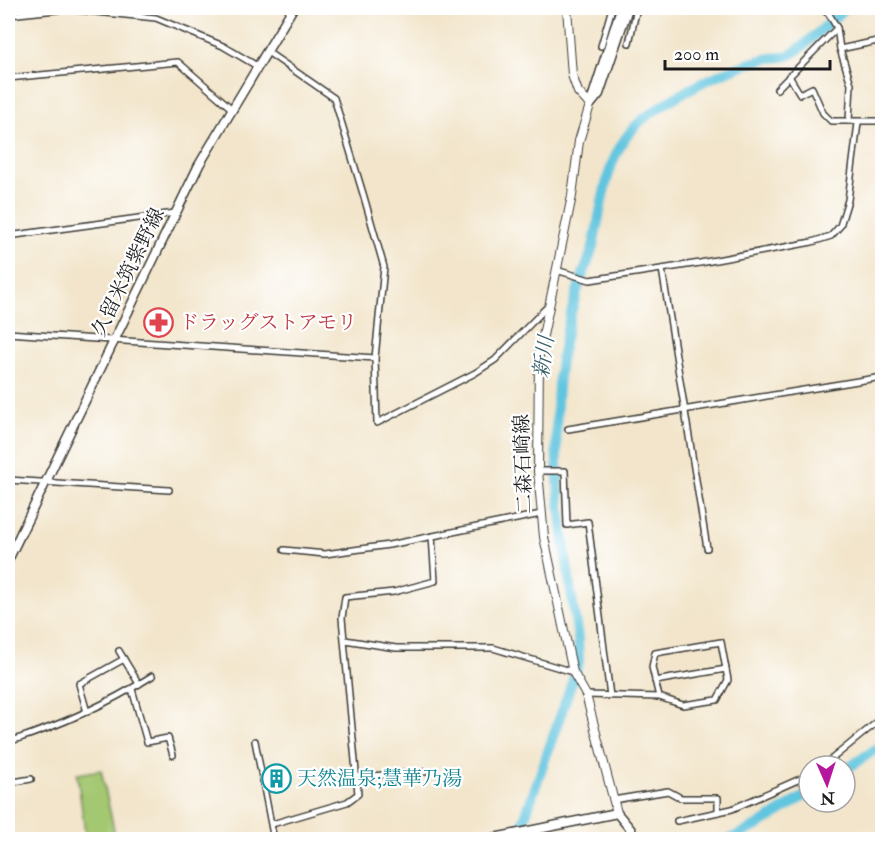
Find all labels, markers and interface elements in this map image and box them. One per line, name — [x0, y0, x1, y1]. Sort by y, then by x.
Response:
scale bar — [665, 33, 830, 71]
text: 200 m — [674, 43, 719, 66]
street label: 久留米筑紫野線 — [86, 204, 170, 340]
pharmacy icon: ドラッグストアモリ — [142, 306, 174, 338]
place label: ドラッグストアモリ — [179, 310, 357, 335]
water label: 新川 — [528, 332, 561, 380]
street label: 二森石崎線 — [509, 414, 537, 514]
north arrow — [797, 754, 857, 814]
building icon: 天然温泉;慧華乃湯 — [260, 762, 292, 794]
place label: 天然温泉;慧華乃湯 — [297, 766, 462, 791]
text: N — [819, 788, 836, 808]

